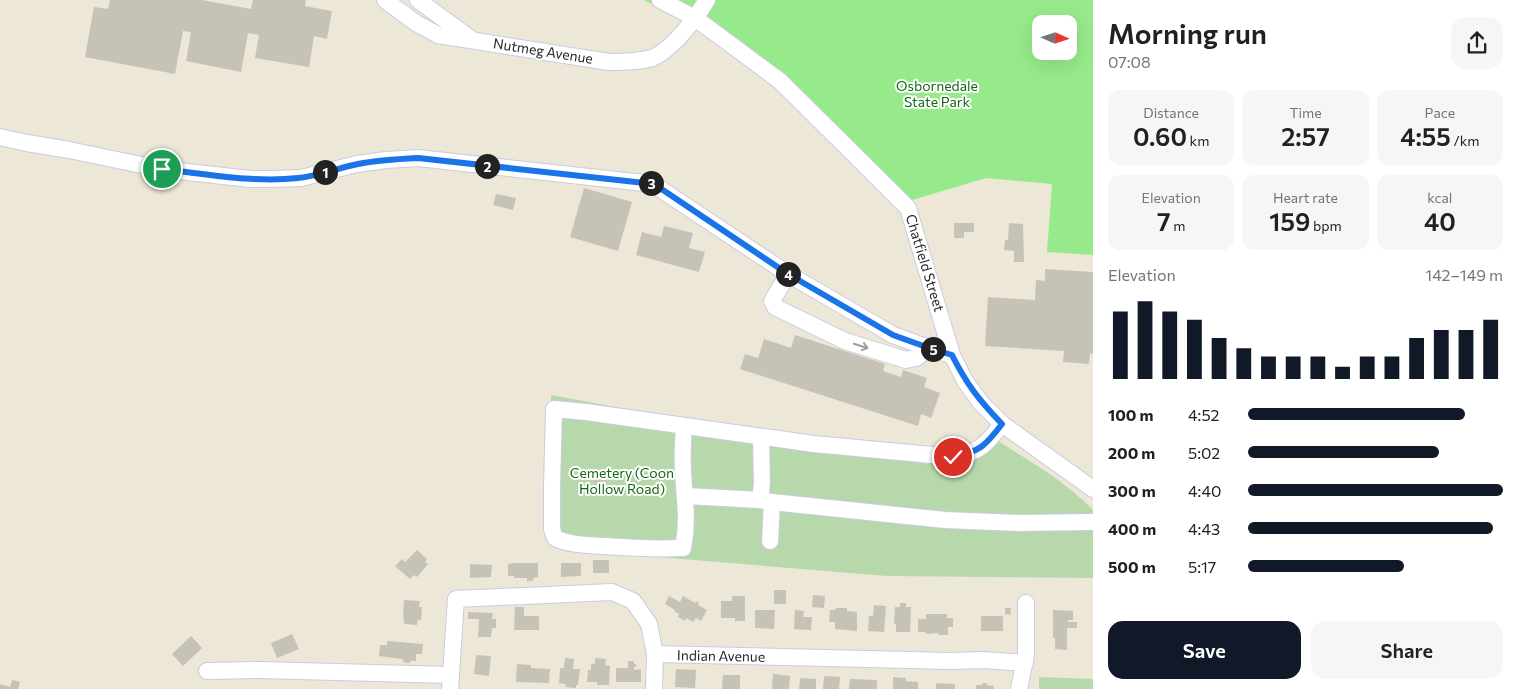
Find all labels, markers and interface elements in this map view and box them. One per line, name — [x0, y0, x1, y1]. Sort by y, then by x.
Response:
north arrow — [1032, 15, 1078, 60]
map controls — [1032, 15, 1077, 60]
text: Morning run — [1108, 16, 1267, 50]
button: share — [1451, 17, 1503, 69]
street label: Nutmeg Avenue — [492, 34, 594, 67]
text: 07:08 — [1108, 52, 1151, 71]
park label: Osbornedale State Park — [896, 77, 978, 110]
text: Distance — [1143, 104, 1199, 121]
text: Time — [1289, 104, 1322, 121]
text: Pace — [1425, 104, 1455, 121]
text: 0.60 — [1133, 121, 1187, 151]
text: 2:57 — [1281, 121, 1330, 151]
text: 4:55 — [1400, 121, 1451, 151]
text: km — [1187, 132, 1209, 149]
text: /km — [1451, 132, 1479, 149]
pin — [141, 148, 183, 190]
pin: 2 — [474, 154, 500, 178]
icon: arrive — [148, 155, 176, 183]
text: 2 — [484, 158, 491, 175]
pin: 1 — [312, 160, 338, 184]
text: 1 — [322, 164, 329, 181]
pin: 3 — [638, 170, 664, 196]
text: 3 — [647, 175, 656, 192]
text: Elevation — [1142, 189, 1201, 206]
text: Heart rate — [1273, 189, 1338, 206]
text: kcal — [1427, 189, 1452, 206]
text: 7 — [1157, 206, 1171, 236]
text: 159 — [1269, 206, 1310, 236]
text: 40 — [1424, 206, 1456, 236]
street label: Chatfield Street — [903, 212, 948, 314]
text: m — [1171, 217, 1185, 234]
text: bpm — [1310, 217, 1342, 234]
pin: 4 — [776, 262, 800, 286]
text: Elevation — [1108, 265, 1176, 284]
text: 142–149 m — [1425, 265, 1503, 284]
text: 4 — [784, 266, 793, 283]
pin: 5 — [920, 336, 946, 362]
text: 5 — [929, 341, 938, 358]
one-way arrow — [853, 342, 869, 351]
text: 100 m — [1108, 405, 1154, 424]
text: 4:52 — [1188, 405, 1219, 424]
pin — [932, 436, 974, 478]
icon: check — [939, 443, 967, 471]
text: 200 m — [1108, 443, 1155, 462]
text: 5:02 — [1188, 443, 1220, 462]
park label: Cemetery (Coon Hollow Road) — [570, 464, 674, 497]
text: 300 m — [1108, 481, 1156, 500]
text: 4:40 — [1188, 481, 1221, 500]
text: 400 m — [1108, 519, 1156, 538]
text: 4:43 — [1188, 519, 1220, 538]
text: 500 m — [1108, 557, 1156, 576]
text: 5:17 — [1188, 557, 1216, 576]
button: Save — [1108, 621, 1301, 679]
button: Share — [1311, 621, 1503, 679]
street label: Indian Avenue — [677, 646, 765, 665]

